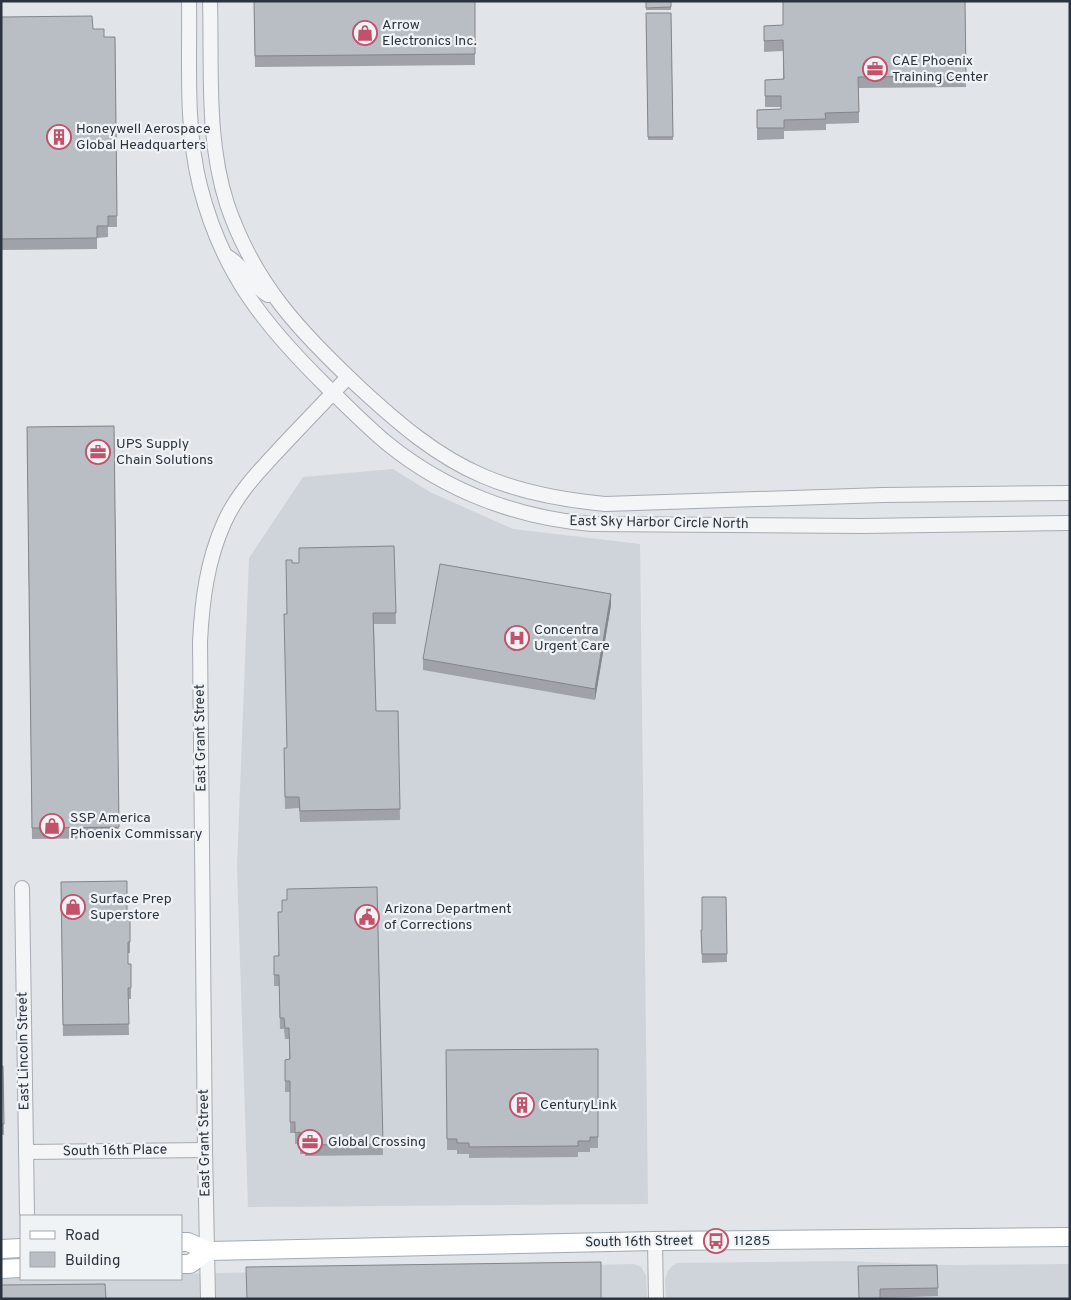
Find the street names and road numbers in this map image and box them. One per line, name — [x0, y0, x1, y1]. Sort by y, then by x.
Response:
street label: East Sky Harbor Circle North — [569, 513, 749, 533]
street label: East Grant Street — [192, 684, 210, 792]
street label: East Lincoln Street — [14, 992, 34, 1110]
street label: East Grant Street — [196, 1089, 214, 1197]
street label: South 16th Place — [63, 1142, 167, 1160]
street label: South 16th Street — [585, 1233, 693, 1251]

